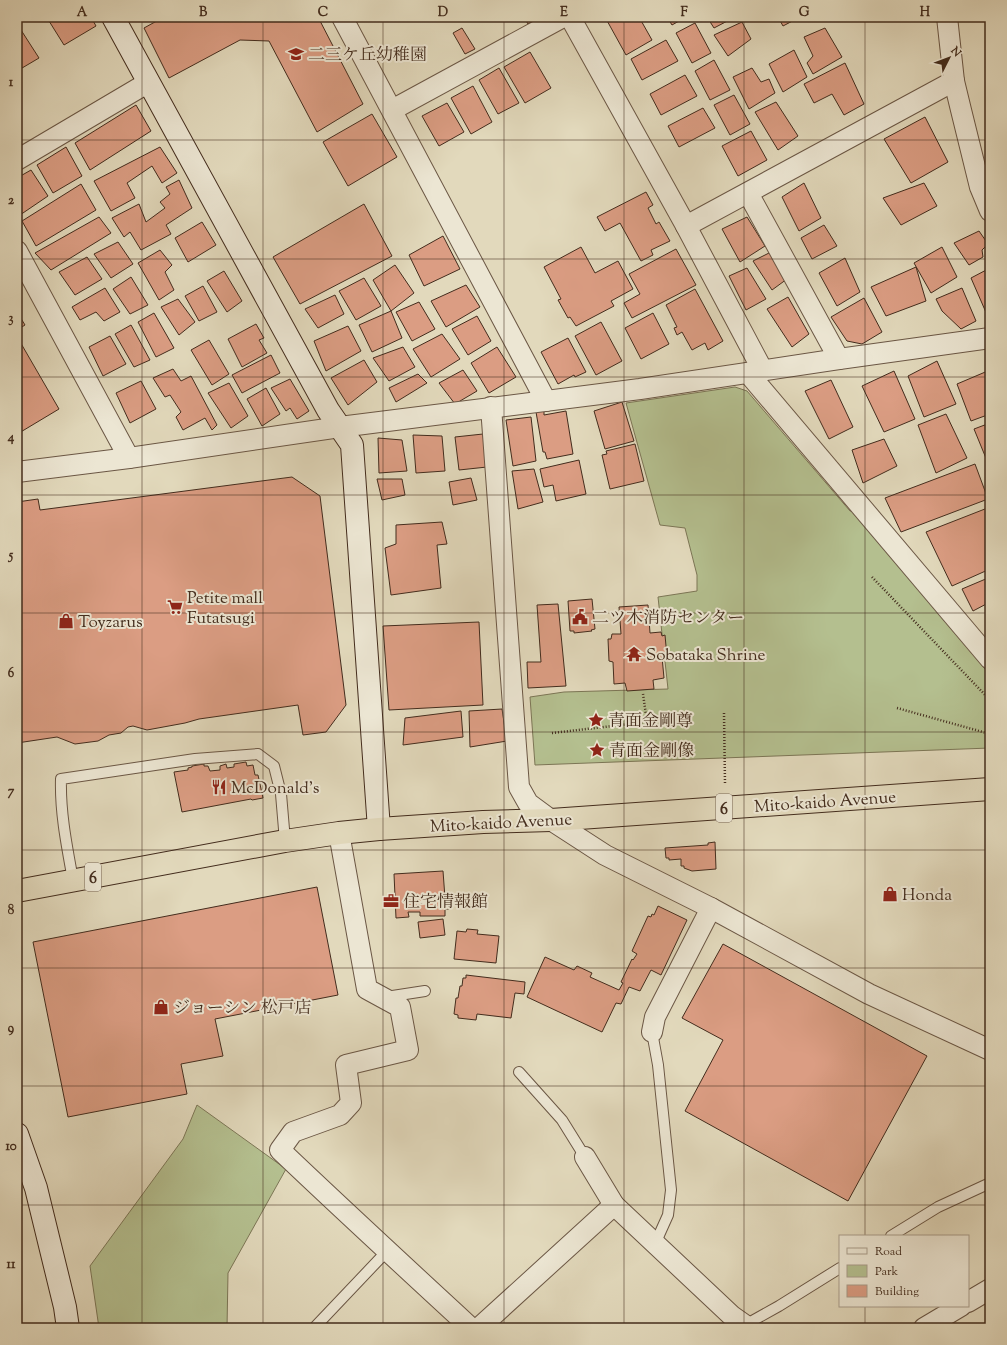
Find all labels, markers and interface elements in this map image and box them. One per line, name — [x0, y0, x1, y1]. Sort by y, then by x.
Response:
text: A — [77, 4, 88, 22]
text: B — [199, 4, 208, 22]
text: C — [318, 4, 328, 22]
text: D — [438, 4, 448, 22]
text: E — [560, 4, 568, 22]
text: F — [680, 4, 688, 22]
text: G — [799, 4, 810, 22]
text: H — [920, 4, 931, 22]
north arrow — [929, 38, 969, 78]
text: N — [946, 43, 965, 61]
place label: 二三ケ丘幼稚園 — [308, 44, 427, 68]
school or university icon: 二三ケ丘幼稚園 — [287, 45, 305, 63]
text: 1 — [9, 74, 14, 92]
text: 2 — [8, 192, 15, 210]
text: 3 — [8, 310, 14, 328]
text: 4 — [7, 429, 15, 447]
text: 5 — [8, 547, 14, 565]
place label: Petite mall Futatsugi — [187, 587, 263, 631]
supermarket icon: Petite mall Futatsugi — [166, 598, 184, 616]
place label: 二ツ木消防センター — [592, 607, 744, 631]
public building icon: 二ツ木消防センター — [571, 608, 589, 626]
place label: Toyzarus — [78, 611, 143, 635]
shop icon: Toyzarus — [57, 612, 75, 630]
place label: Sobataka Shrine — [646, 644, 766, 668]
temple icon: Sobataka Shrine — [625, 645, 643, 663]
text: 6 — [8, 665, 15, 683]
place label: 青面金剛尊 — [608, 710, 693, 734]
place icon: 青面金剛尊 — [587, 711, 605, 729]
place label: 青面金剛像 — [609, 740, 694, 764]
place icon: 青面金剛像 — [588, 741, 606, 759]
place label: McDonald's — [231, 777, 320, 801]
restaurant icon: McDonald's — [210, 778, 228, 796]
text: 7 — [8, 783, 15, 801]
street label: Mito-kaido Avenue — [753, 786, 897, 820]
road number: 6 — [716, 794, 732, 822]
street label: Mito-kaido Avenue — [429, 808, 573, 840]
road number: 6 — [85, 863, 101, 891]
place label: Honda — [902, 884, 952, 908]
shop icon: Honda — [881, 885, 899, 903]
place label: 住宅情報館 — [403, 891, 488, 915]
office icon: 住宅情報館 — [382, 892, 400, 910]
text: 8 — [8, 902, 15, 920]
place label: ジョーシン 松戸店 — [173, 997, 312, 1021]
shop icon: ジョーシン 松戸店 — [152, 998, 170, 1016]
text: 9 — [8, 1020, 15, 1038]
text: 10 — [5, 1138, 17, 1156]
legend — [839, 1235, 969, 1307]
text: Road — [875, 1243, 902, 1261]
text: 11 — [7, 1256, 16, 1274]
text: Park — [875, 1263, 898, 1281]
text: Building — [875, 1283, 919, 1301]

